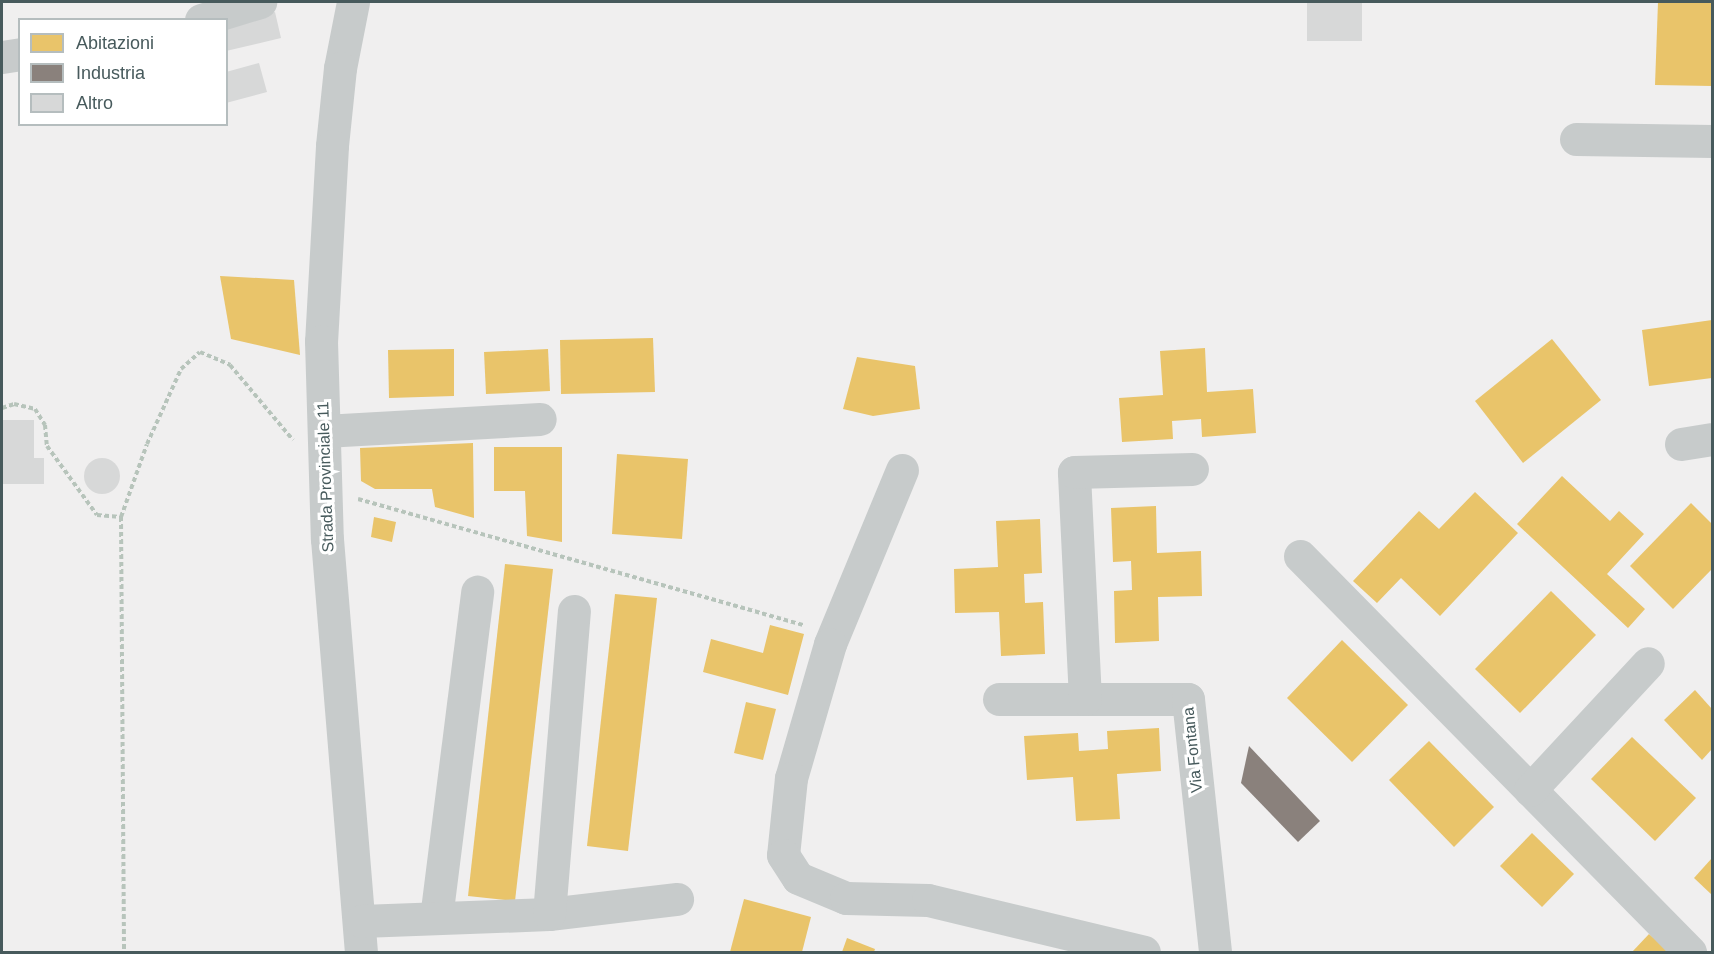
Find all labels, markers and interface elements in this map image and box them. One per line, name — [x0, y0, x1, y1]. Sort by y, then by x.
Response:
legend — [18, 18, 228, 126]
text: Abitazioni — [76, 33, 154, 53]
text: Industria — [76, 63, 145, 83]
text: Altro — [76, 93, 113, 113]
street label: Strada Provinciale 11 — [314, 401, 338, 553]
street label: Via Fontana — [1179, 706, 1207, 794]

